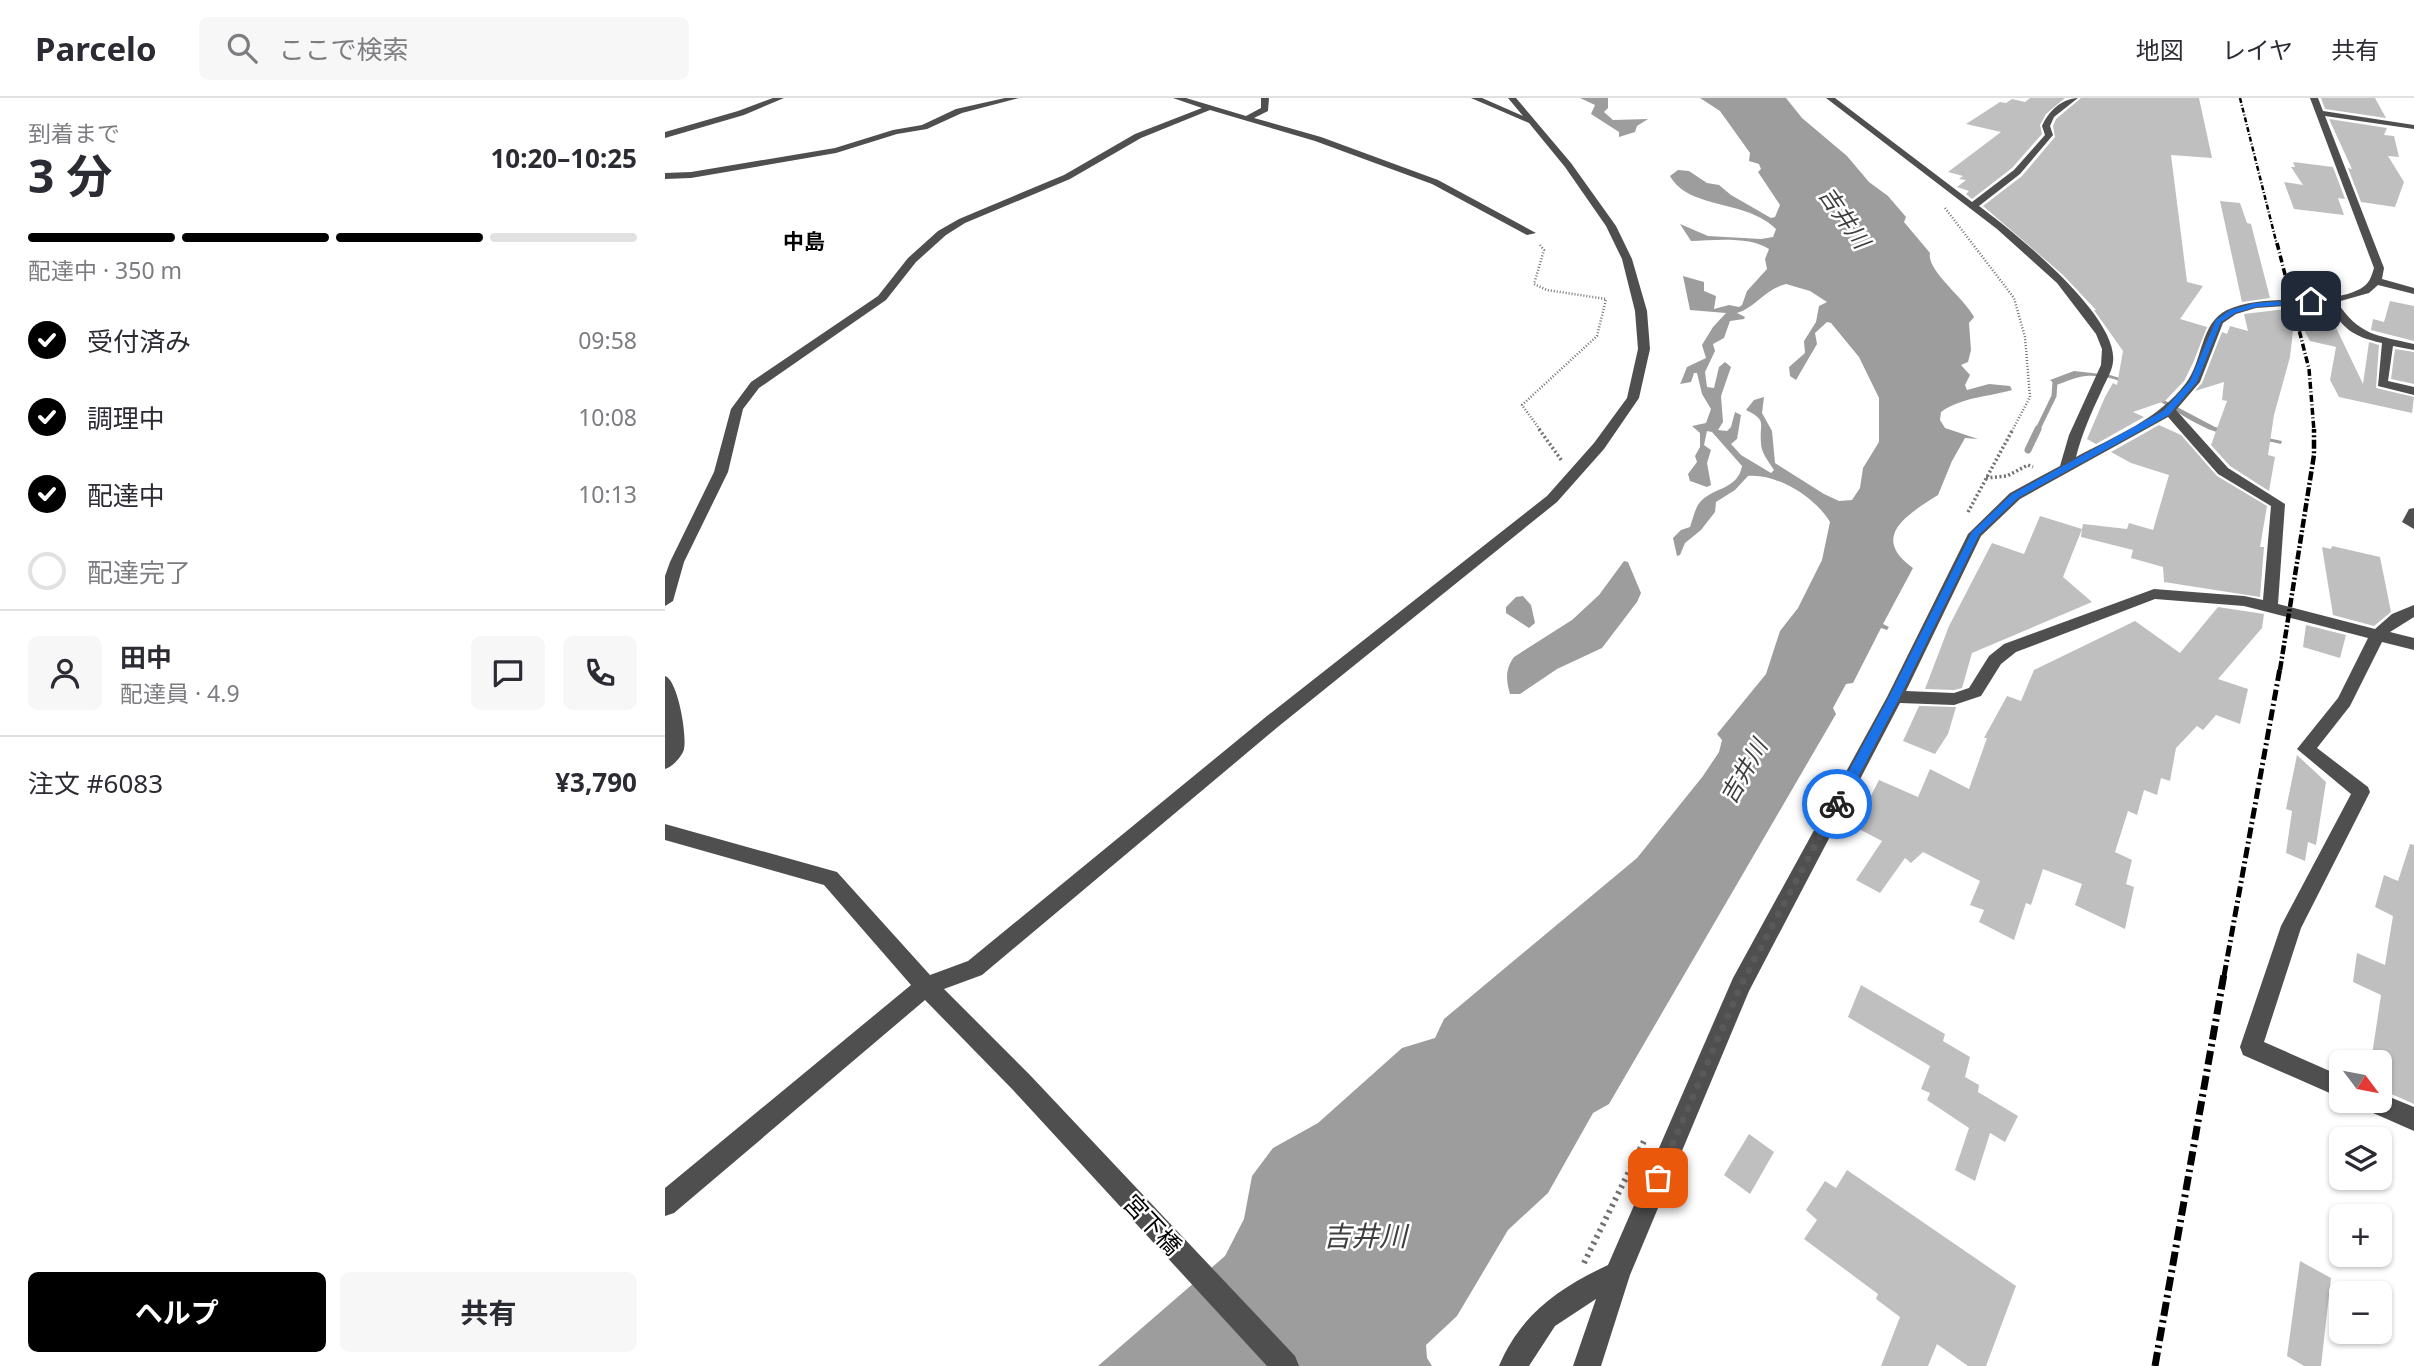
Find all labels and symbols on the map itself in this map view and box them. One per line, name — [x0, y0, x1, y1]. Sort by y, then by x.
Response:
water label: 吉井川 — [1812, 180, 1880, 257]
district label: 中島 — [783, 227, 825, 255]
pin — [2281, 271, 2341, 331]
water label: 吉井川 — [1712, 731, 1776, 809]
courier — [1802, 769, 1872, 839]
north arrow — [2329, 1050, 2392, 1113]
pin — [1628, 1148, 1688, 1208]
street label: 宮下橋 — [1116, 1186, 1190, 1262]
water label: 吉井川 — [1323, 1216, 1410, 1254]

